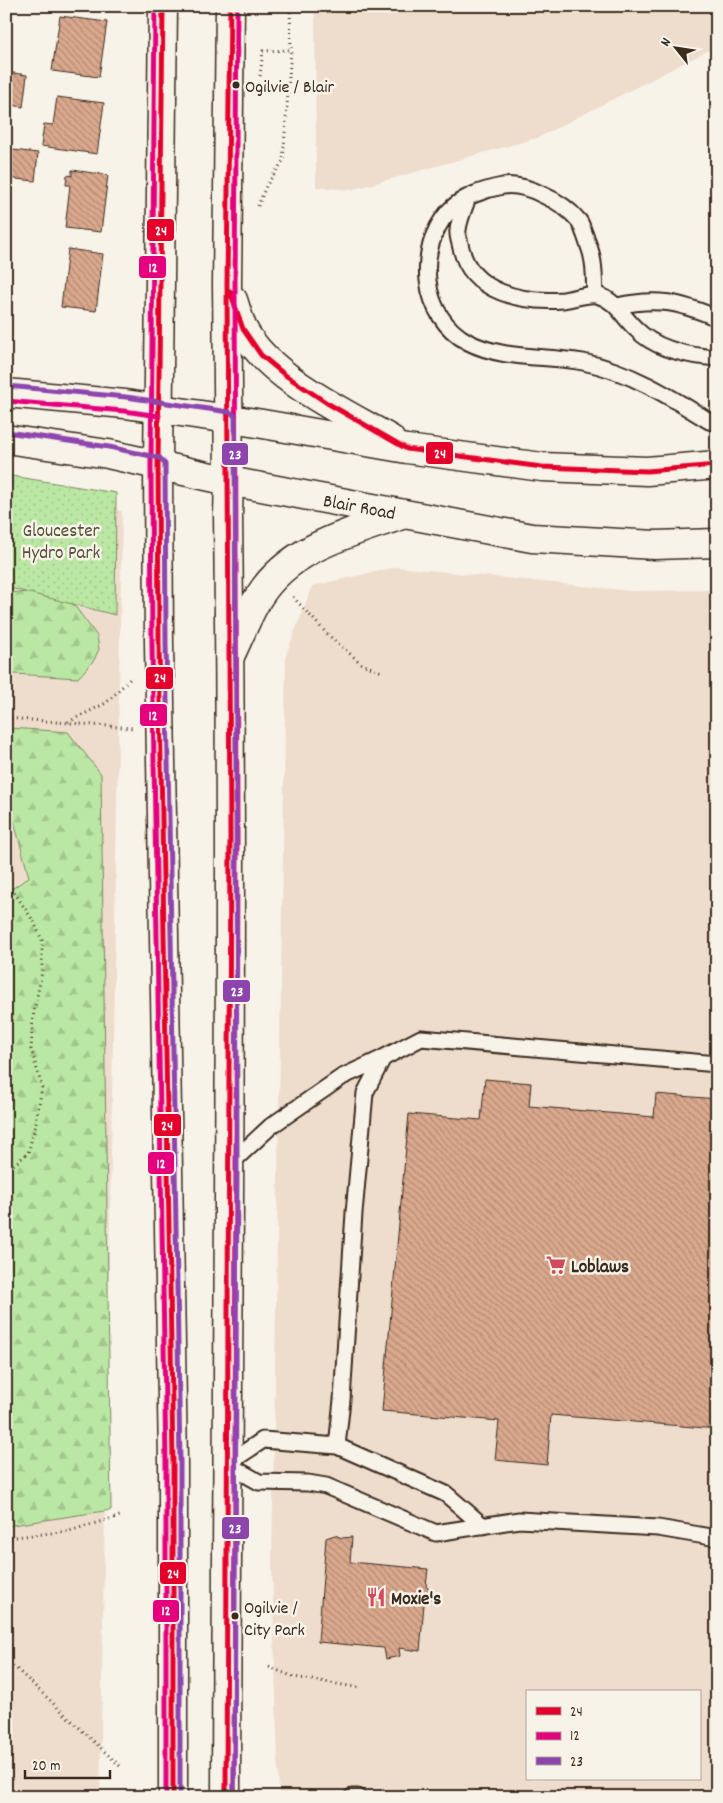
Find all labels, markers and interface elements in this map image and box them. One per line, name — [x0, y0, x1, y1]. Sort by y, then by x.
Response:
north arrow — [650, 22, 700, 72]
text: N — [656, 34, 677, 50]
place label: Ogilvie / Blair — [245, 76, 334, 101]
marker: Ogilvie / Blair — [231, 80, 241, 90]
line badge: 24 — [146, 218, 175, 242]
text: 24 — [155, 222, 167, 242]
line badge: 12 — [138, 255, 167, 279]
text: 12 — [148, 259, 158, 279]
line badge: 24 — [425, 441, 454, 465]
line badge: 23 — [221, 442, 249, 466]
text: 24 — [434, 445, 446, 465]
text: 23 — [229, 446, 241, 466]
street label: Blair Road — [321, 489, 397, 529]
park label: Gloucester Hydro Park — [22, 519, 100, 568]
line badge: 24 — [145, 666, 174, 690]
text: 24 — [154, 669, 166, 689]
line badge: 12 — [139, 703, 168, 727]
text: 12 — [148, 707, 158, 727]
line badge: 23 — [222, 979, 251, 1003]
text: 23 — [231, 983, 243, 1003]
line badge: 24 — [153, 1113, 182, 1137]
text: 24 — [161, 1117, 173, 1137]
line badge: 12 — [147, 1151, 175, 1175]
text: 12 — [156, 1155, 166, 1175]
supermarket icon: Loblaws — [545, 1254, 567, 1276]
place label: Loblaws — [571, 1255, 629, 1282]
line badge: 23 — [221, 1516, 250, 1540]
text: 23 — [229, 1520, 241, 1540]
line badge: 24 — [159, 1561, 187, 1585]
text: 24 — [167, 1565, 179, 1585]
restaurant icon: Moxie's — [365, 1586, 387, 1608]
place label: Moxie's — [391, 1587, 441, 1614]
place label: Ogilvie / City Park — [244, 1597, 305, 1644]
line badge: 12 — [152, 1599, 180, 1623]
text: 12 — [161, 1602, 171, 1622]
marker: Ogilvie / City Park — [230, 1611, 240, 1621]
legend — [526, 1690, 700, 1780]
text: 24 — [570, 1702, 583, 1724]
text: 12 — [570, 1726, 580, 1748]
scale bar — [25, 1748, 110, 1780]
text: 23 — [570, 1752, 583, 1774]
text: 20 m — [32, 1756, 60, 1778]

